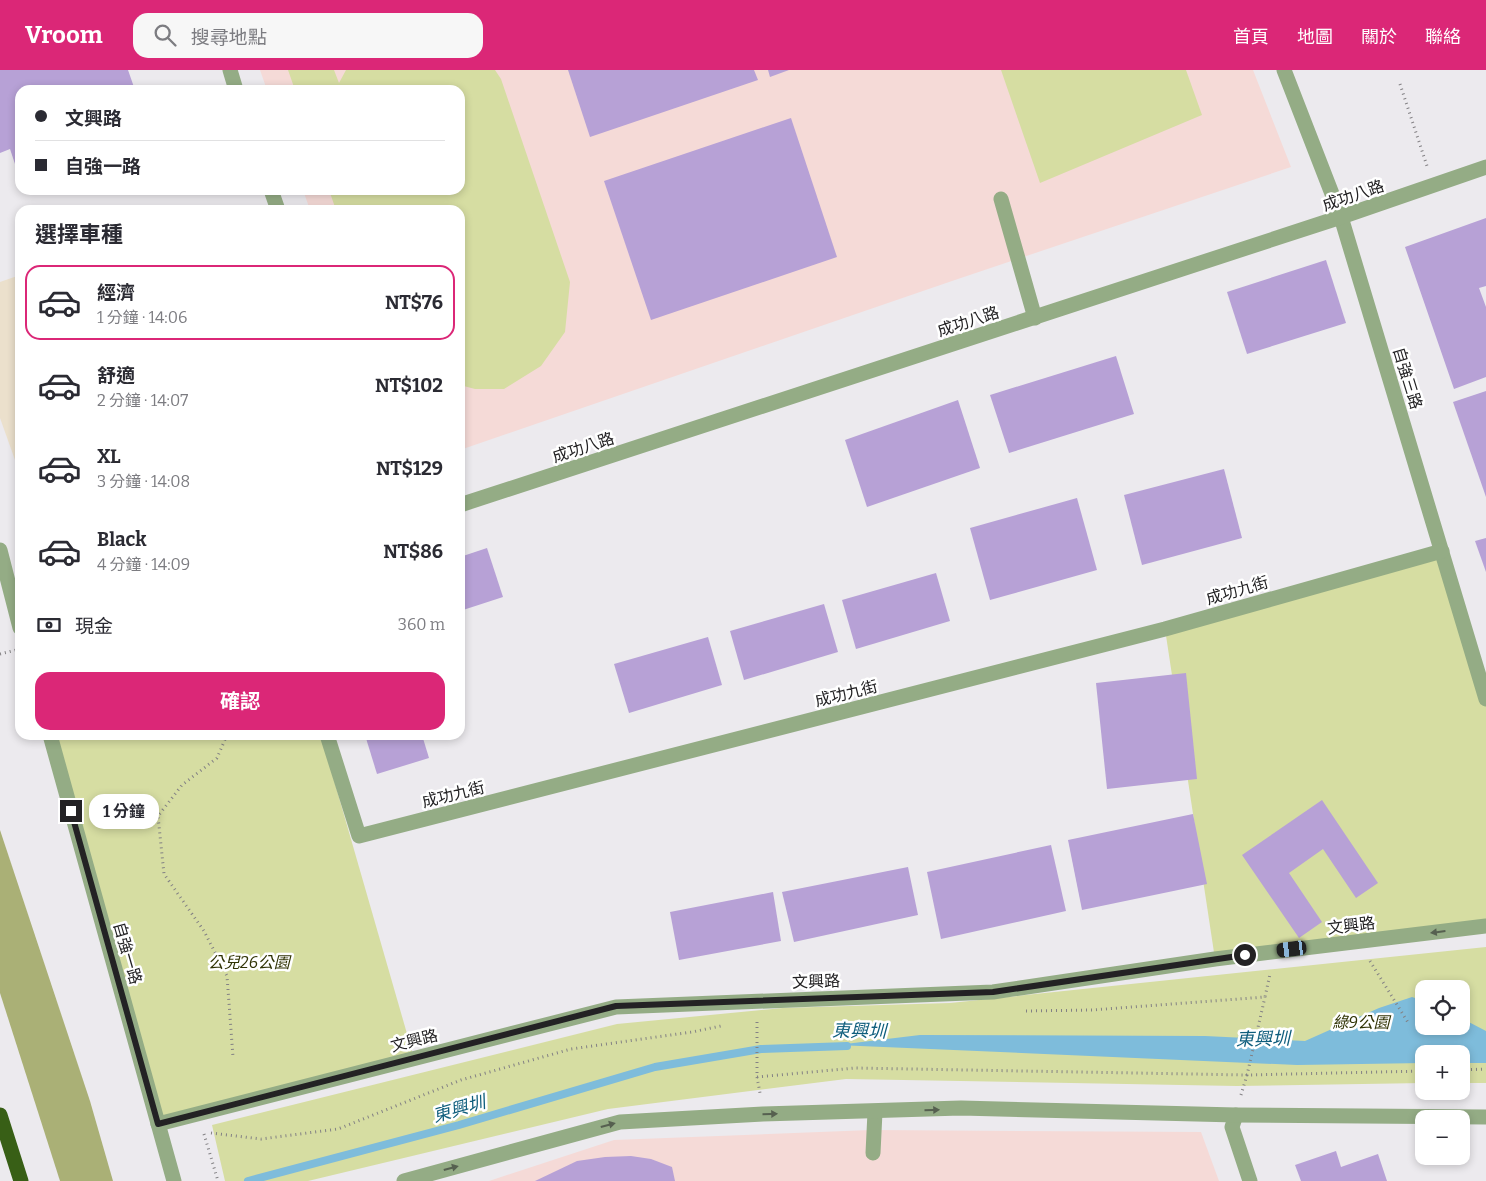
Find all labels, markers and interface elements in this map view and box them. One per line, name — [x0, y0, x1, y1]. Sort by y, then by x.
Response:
search box — [133, 13, 483, 58]
text: Vroom — [25, 21, 103, 49]
icon: search — [151, 21, 179, 49]
text: 搜尋地點 — [191, 26, 267, 49]
text: 首頁 — [1233, 26, 1269, 48]
text: 地圖 — [1297, 26, 1333, 48]
text: 關於 — [1361, 26, 1397, 48]
text: 聯絡 — [1425, 26, 1461, 48]
text: 文興路 — [65, 107, 122, 130]
text: 自強一路 — [65, 155, 141, 178]
street label: 成功八路 — [1320, 176, 1387, 215]
text: 選擇車種 — [35, 221, 123, 248]
icon: car — [37, 280, 82, 325]
text: 經濟 — [97, 281, 135, 304]
text: NT$76 — [385, 291, 443, 314]
street label: 成功八路 — [935, 303, 1002, 340]
text: 1 分鐘 · 14:06 — [97, 308, 187, 327]
street label: 自強三路 — [1389, 345, 1426, 412]
icon: car — [37, 363, 82, 408]
text: 舒適 — [97, 364, 135, 387]
text: NT$102 — [375, 374, 443, 397]
text: 2 分鐘 · 14:07 — [97, 391, 188, 410]
street label: 成功八路 — [550, 429, 617, 466]
text: XL — [97, 445, 121, 468]
icon: car — [37, 446, 82, 491]
text: NT$129 — [376, 457, 443, 480]
text: 3 分鐘 · 14:08 — [97, 472, 190, 491]
text: Black — [97, 528, 147, 551]
icon: car — [37, 529, 82, 574]
text: NT$86 — [383, 540, 443, 563]
text: 4 分鐘 · 14:09 — [97, 555, 190, 574]
street label: 成功九街 — [1204, 573, 1271, 608]
icon: cash — [35, 611, 63, 639]
text: 現金 — [75, 615, 113, 638]
text: 360 m — [398, 615, 445, 634]
button: 確認 — [35, 672, 445, 730]
street label: 成功九街 — [813, 677, 879, 710]
street label: 成功九街 — [420, 778, 486, 811]
callout: 1 分鐘 — [88, 794, 158, 828]
route end — [60, 800, 82, 822]
text: 1 分鐘 — [103, 802, 145, 821]
street label: 文興路 — [1326, 913, 1376, 938]
street label: 自強一路 — [110, 920, 145, 987]
one-way arrow — [1429, 928, 1445, 936]
car — [1276, 940, 1307, 958]
route start — [1234, 944, 1256, 966]
park label: 公兒26公園 — [208, 953, 292, 972]
street label: 文興路 — [792, 971, 840, 992]
map controls — [1415, 980, 1470, 1165]
button: locate — [1415, 980, 1470, 1035]
park label: 綠9公園 — [1332, 1013, 1392, 1032]
water label: 東興圳 — [832, 1020, 889, 1043]
street label: 文興路 — [389, 1025, 440, 1056]
water label: 東興圳 — [1236, 1027, 1293, 1050]
button: + — [1415, 1045, 1470, 1100]
water label: 東興圳 — [430, 1090, 491, 1127]
one-way arrow — [925, 1105, 941, 1113]
one-way arrow — [762, 1110, 778, 1118]
button: − — [1415, 1110, 1470, 1165]
one-way arrow — [601, 1121, 616, 1129]
one-way arrow — [444, 1164, 459, 1172]

